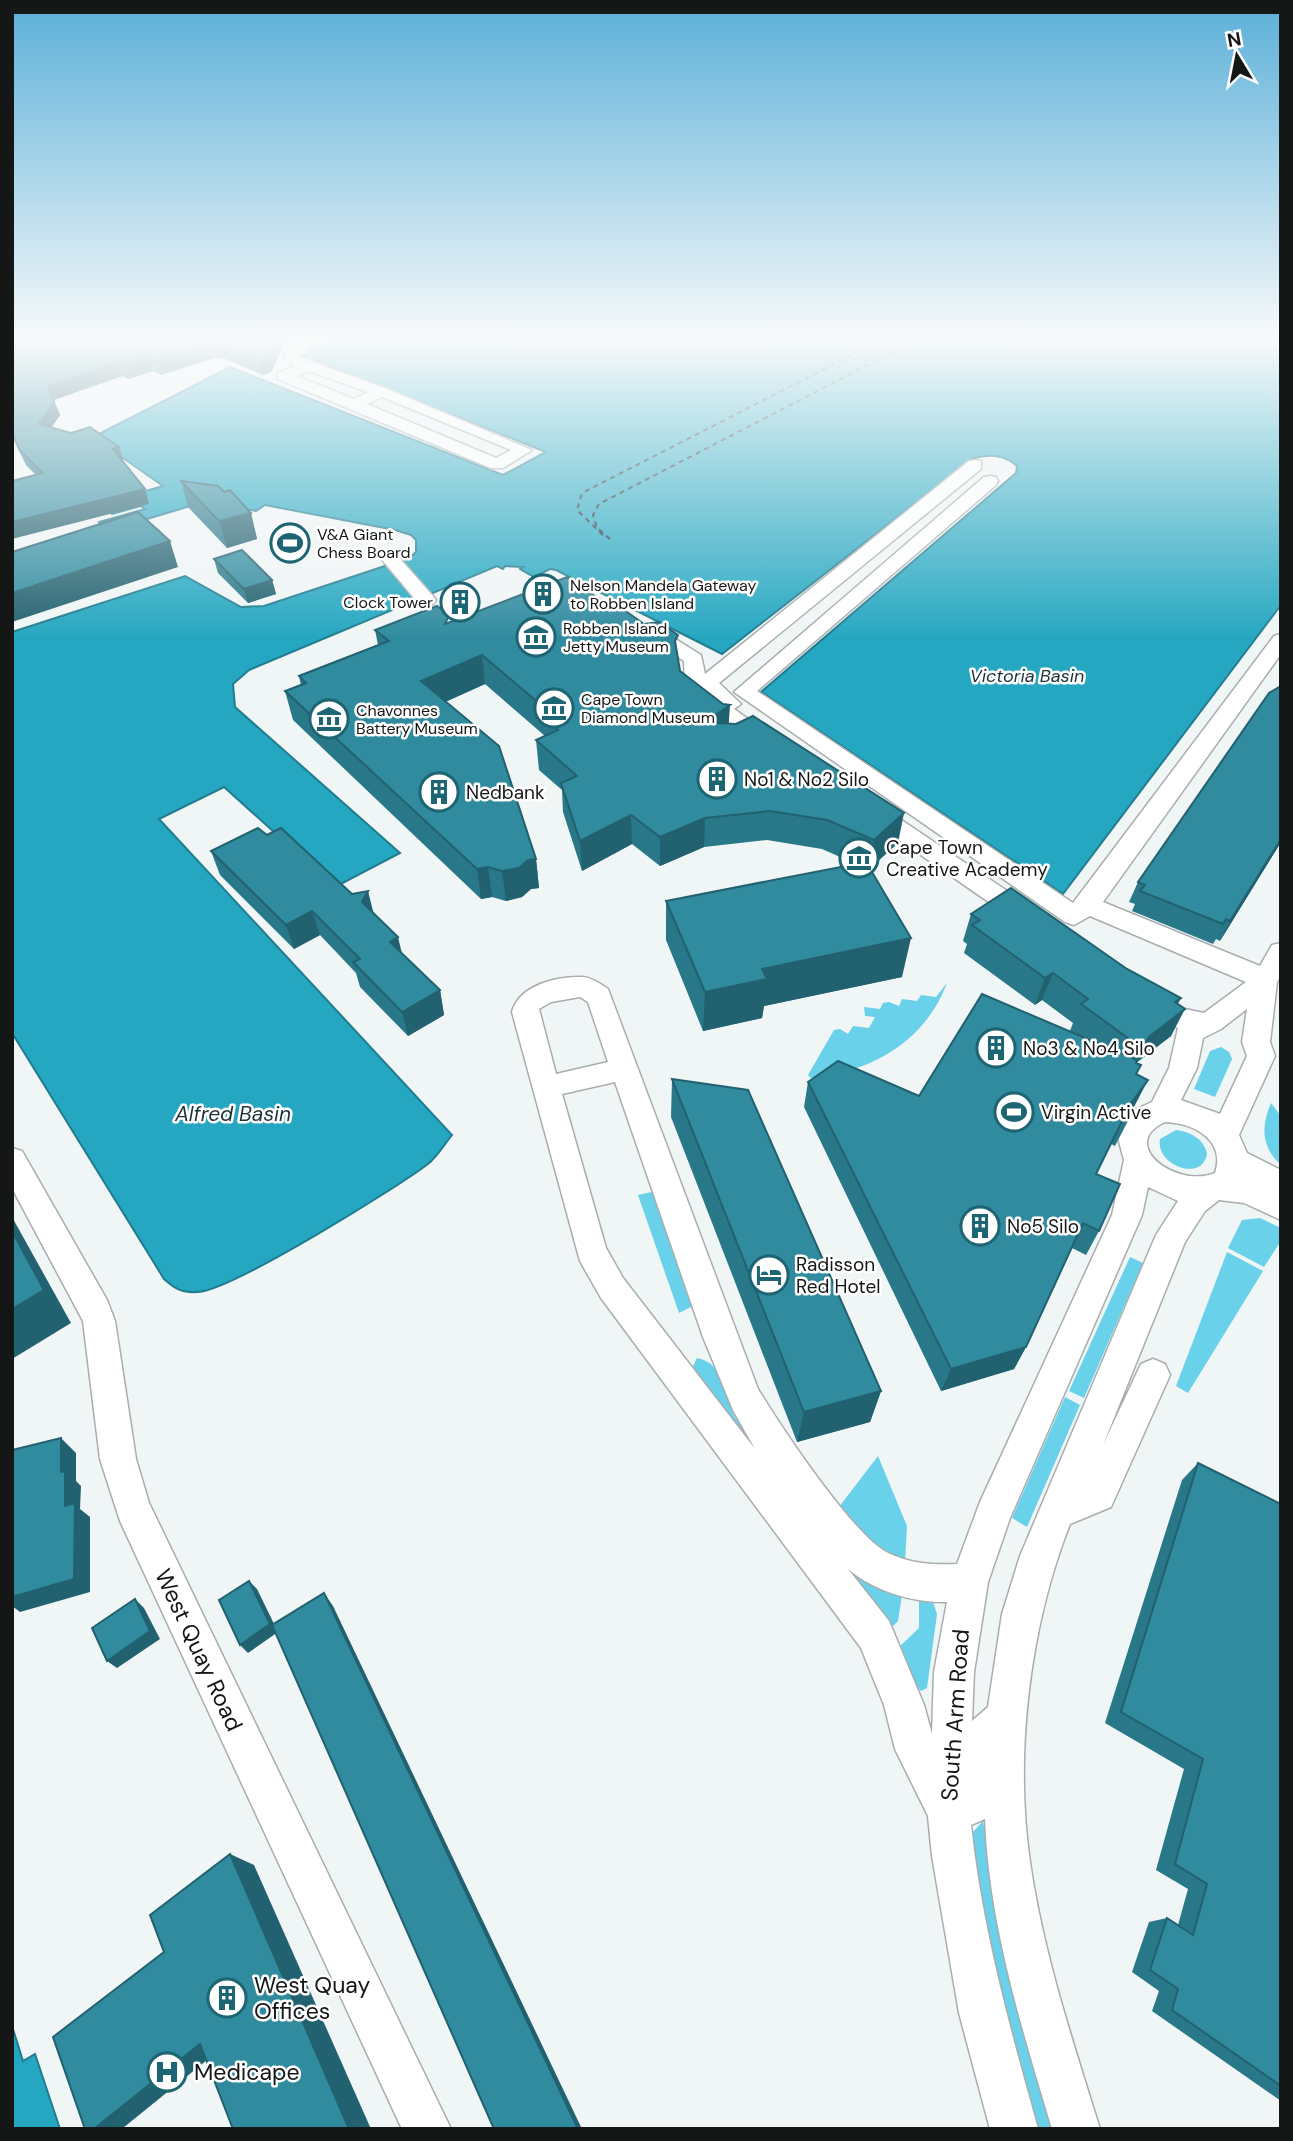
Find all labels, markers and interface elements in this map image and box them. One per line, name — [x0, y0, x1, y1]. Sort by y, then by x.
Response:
north arrow — [1202, 21, 1272, 91]
text: N — [1225, 26, 1243, 53]
sports icon: V&A Giant Chess Board — [269, 522, 311, 564]
place label: V&A Giant Chess Board — [317, 524, 411, 563]
building icon: Nelson Mandela Gateway to Robben Island — [522, 573, 564, 615]
place label: Nelson Mandela Gateway to Robben Island — [570, 575, 756, 614]
building icon: Clock Tower — [439, 581, 481, 623]
place label: Clock Tower — [343, 592, 433, 613]
museum icon: Robben Island Jetty Museum — [515, 616, 557, 658]
place label: Robben Island Jetty Museum — [563, 618, 669, 657]
water label: Victoria Basin — [970, 664, 1084, 688]
museum icon: Cape Town Diamond Museum — [533, 687, 575, 729]
place label: Cape Town Diamond Museum — [581, 689, 715, 728]
museum icon: Chavonnes Battery Museum — [308, 698, 350, 740]
place label: Chavonnes Battery Museum — [356, 700, 478, 739]
building icon: No1 & No2 Silo — [696, 758, 738, 800]
place label: No1 & No2 Silo — [744, 767, 869, 792]
building icon: Nedbank — [418, 771, 460, 813]
place label: Nedbank — [466, 780, 545, 805]
place label: Cape Town Creative Academy — [886, 835, 1048, 882]
museum icon: Cape Town Creative Academy — [838, 837, 880, 879]
building icon: No3 & No4 Silo — [975, 1027, 1017, 1069]
place label: No3 & No4 Silo — [1023, 1036, 1155, 1061]
sports icon: Virgin Active — [993, 1091, 1035, 1133]
water label: Alfred Basin — [174, 1100, 291, 1128]
place label: Virgin Active — [1041, 1100, 1151, 1125]
building icon: No5 Silo — [959, 1205, 1001, 1247]
place label: No5 Silo — [1007, 1214, 1079, 1239]
place label: Radisson Red Hotel — [796, 1252, 881, 1299]
hotel icon: Radisson Red Hotel — [748, 1254, 790, 1296]
street label: West Quay Road — [148, 1564, 250, 1736]
street label: South Arm Road — [934, 1628, 976, 1802]
place label: West Quay Offices — [254, 1970, 370, 2026]
building icon: West Quay Offices — [206, 1977, 248, 2019]
hospital icon: Medicape — [146, 2051, 188, 2093]
place label: Medicape — [194, 2057, 299, 2087]

